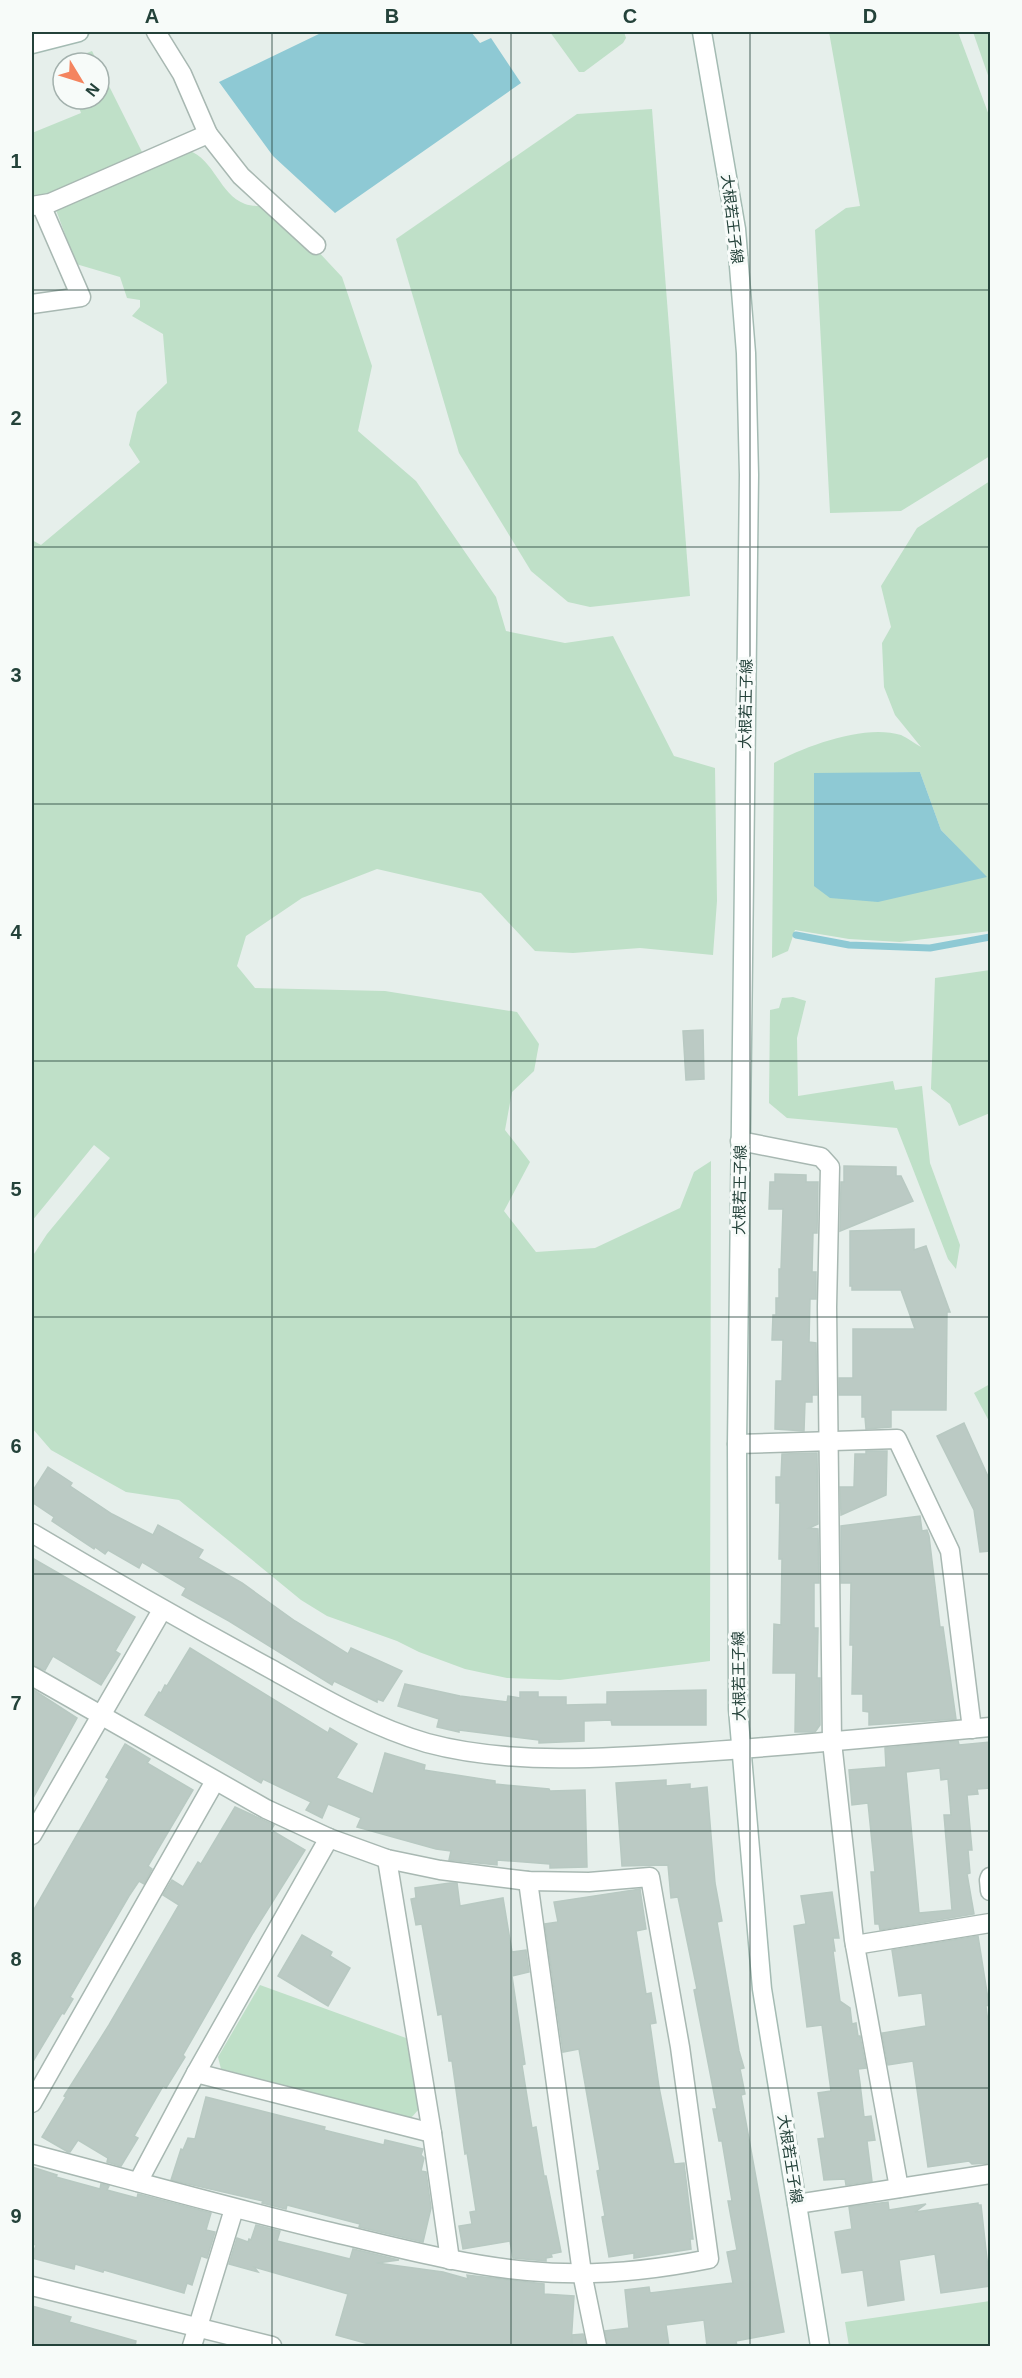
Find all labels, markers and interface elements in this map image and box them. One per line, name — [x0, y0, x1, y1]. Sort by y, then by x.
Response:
text: A — [145, 5, 159, 27]
text: B — [385, 5, 399, 27]
text: C — [623, 5, 637, 27]
text: D — [863, 5, 877, 27]
north arrow — [51, 51, 111, 111]
text: N — [82, 80, 103, 100]
text: 1 — [10, 150, 22, 172]
street label: 大根若王子線 — [719, 173, 746, 265]
text: 2 — [10, 407, 22, 429]
street label: 大根若王子線 — [736, 659, 755, 749]
text: 3 — [10, 664, 22, 686]
text: 4 — [10, 921, 22, 943]
street label: 大根若王子線 — [730, 1145, 749, 1235]
text: 5 — [10, 1178, 22, 1200]
text: 6 — [10, 1435, 22, 1457]
street label: 大根若王子線 — [729, 1631, 748, 1721]
text: 7 — [10, 1692, 22, 1714]
text: 8 — [10, 1948, 22, 1970]
street label: 大根若王子線 — [775, 2113, 806, 2205]
text: 9 — [10, 2205, 22, 2227]

